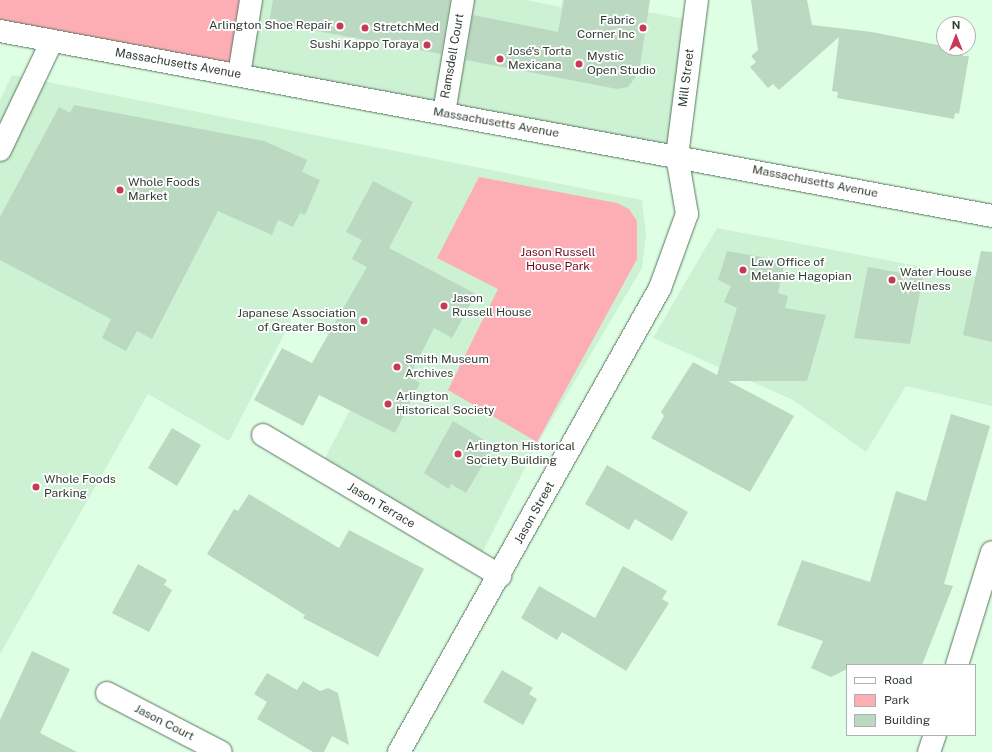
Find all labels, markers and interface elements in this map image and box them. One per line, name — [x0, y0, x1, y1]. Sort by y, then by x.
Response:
street label: Ramsdell Court — [438, 12, 468, 100]
place label: Fabric Corner Inc — [577, 14, 635, 42]
north arrow — [936, 16, 976, 56]
place label: Arlington Shoe Repair — [209, 19, 332, 33]
text: N — [952, 19, 960, 31]
marker: Arlington Shoe Repair — [335, 21, 345, 31]
place label: StretchMed — [373, 21, 439, 35]
marker: StretchMed — [360, 23, 370, 33]
marker: Fabric Corner Inc — [638, 23, 648, 33]
place label: Sushi Kappo Toraya — [310, 38, 419, 52]
marker: Sushi Kappo Toraya — [422, 40, 432, 50]
place label: José's Torta Mexicana — [508, 45, 571, 73]
street label: Massachusetts Avenue — [114, 46, 242, 82]
street label: Mill Street — [676, 48, 698, 108]
place label: Mystic Open Studio — [587, 50, 656, 78]
marker: José's Torta Mexicana — [495, 54, 505, 64]
marker: Mystic Open Studio — [574, 59, 584, 69]
street label: Massachusetts Avenue — [432, 105, 560, 141]
street label: Massachusetts Avenue — [751, 163, 879, 201]
place label: Whole Foods Market — [128, 176, 200, 204]
marker: Whole Foods Market — [115, 185, 125, 195]
park label: Jason Russell House Park — [521, 246, 595, 274]
place label: Law Office of Melanie Hagopian — [751, 256, 852, 284]
marker: Law Office of Melanie Hagopian — [738, 265, 748, 275]
place label: Water House Wellness — [900, 266, 972, 294]
marker: Water House Wellness — [887, 275, 897, 285]
place label: Jason Russell House — [452, 292, 532, 320]
marker: Jason Russell House — [439, 301, 449, 311]
place label: Japanese Association of Greater Boston — [237, 307, 356, 335]
marker: Japanese Association of Greater Boston — [359, 316, 369, 326]
place label: Smith Museum Archives — [405, 353, 489, 381]
marker: Smith Museum Archives — [392, 362, 402, 372]
place label: Arlington Historical Society — [396, 390, 495, 418]
marker: Arlington Historical Society — [383, 399, 393, 409]
place label: Arlington Historical Society Building — [466, 440, 575, 468]
marker: Arlington Historical Society Building — [453, 449, 463, 459]
place label: Whole Foods Parking — [44, 473, 116, 501]
street label: Jason Street — [512, 479, 558, 547]
street label: Jason Terrace — [345, 480, 417, 532]
marker: Whole Foods Parking — [31, 482, 41, 492]
legend — [846, 664, 976, 736]
text: Road — [884, 673, 912, 687]
text: Park — [884, 693, 910, 707]
street label: Jason Court — [132, 702, 196, 744]
text: Building — [884, 713, 930, 727]

